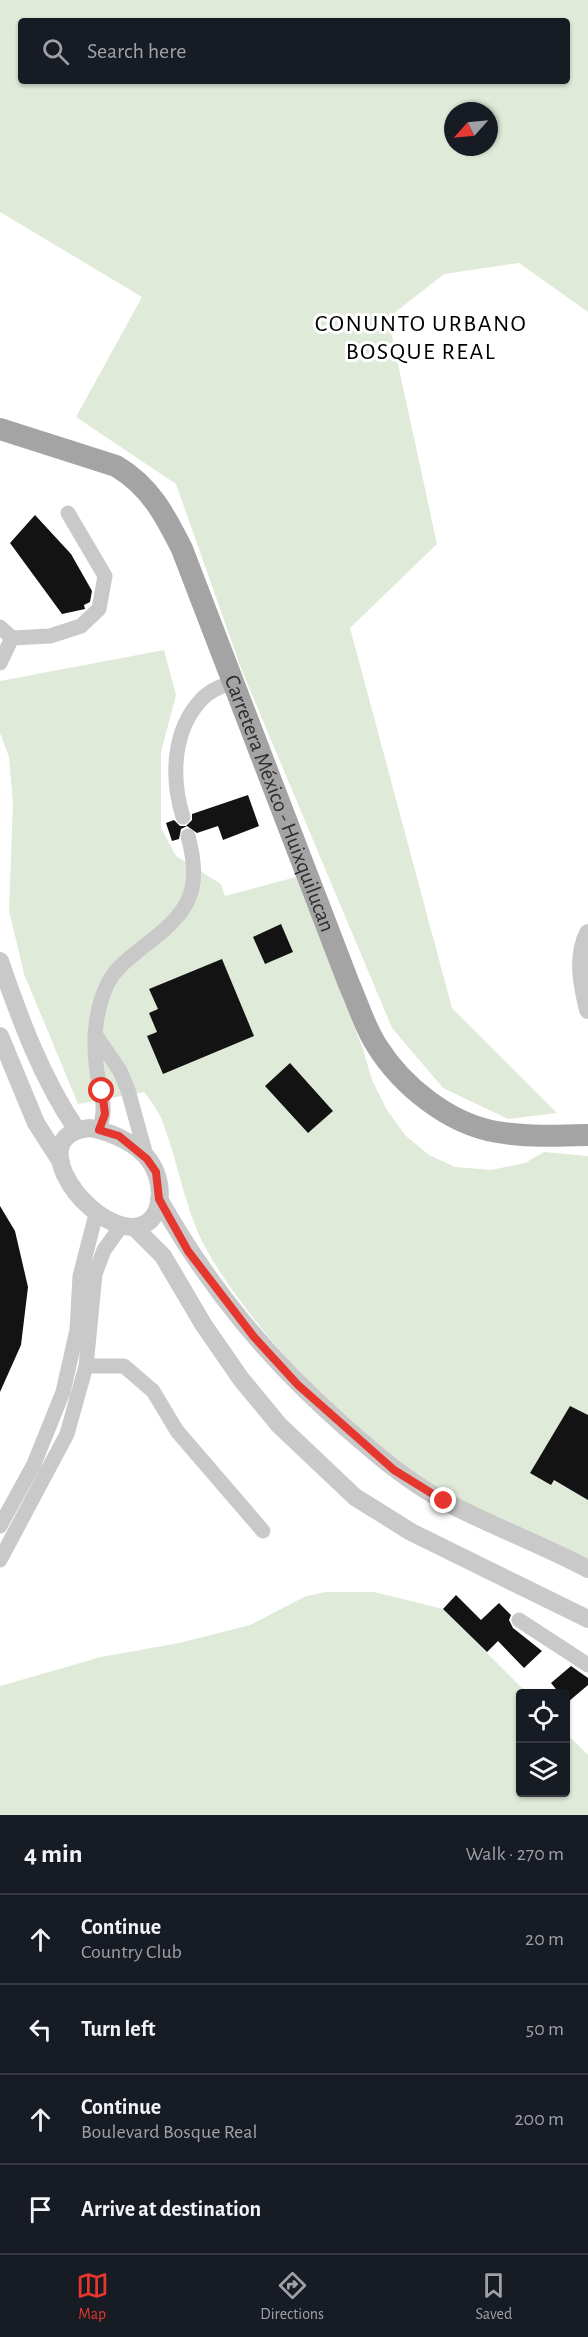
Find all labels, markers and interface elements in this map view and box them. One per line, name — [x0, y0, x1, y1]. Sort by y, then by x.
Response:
search box — [18, 18, 570, 84]
icon: search — [39, 35, 72, 68]
text: Search here — [87, 40, 186, 62]
north arrow — [444, 102, 498, 156]
district label: CONUNTO URBANO BOSQUE REAL — [315, 312, 527, 364]
street label: Carretera México - Huixquilucan — [220, 672, 339, 935]
route start — [88, 1077, 114, 1103]
route end — [430, 1487, 456, 1513]
map controls — [516, 1689, 570, 1797]
button: locate — [516, 1689, 570, 1743]
button: layers — [516, 1743, 570, 1797]
text: 4 min — [24, 1841, 83, 1867]
text: Walk · 270 m — [465, 1844, 564, 1864]
text: Continue — [81, 1916, 161, 1938]
icon: ahead — [24, 1923, 57, 1956]
text: 20 m — [525, 1929, 564, 1949]
text: Country Club — [81, 1942, 182, 1962]
icon: left — [24, 2013, 57, 2046]
text: Turn left — [81, 2018, 155, 2040]
text: 50 m — [526, 2019, 564, 2039]
text: Continue — [81, 2096, 161, 2118]
icon: ahead — [24, 2103, 57, 2136]
text: 200 m — [514, 2109, 564, 2129]
text: Boulevard Bosque Real — [81, 2122, 257, 2142]
icon: arrive — [24, 2193, 57, 2226]
text: Arrive at destination — [81, 2198, 261, 2220]
tab: Map — [76, 2269, 109, 2324]
tab: Directions — [260, 2269, 324, 2324]
tab: Saved — [476, 2269, 512, 2324]

